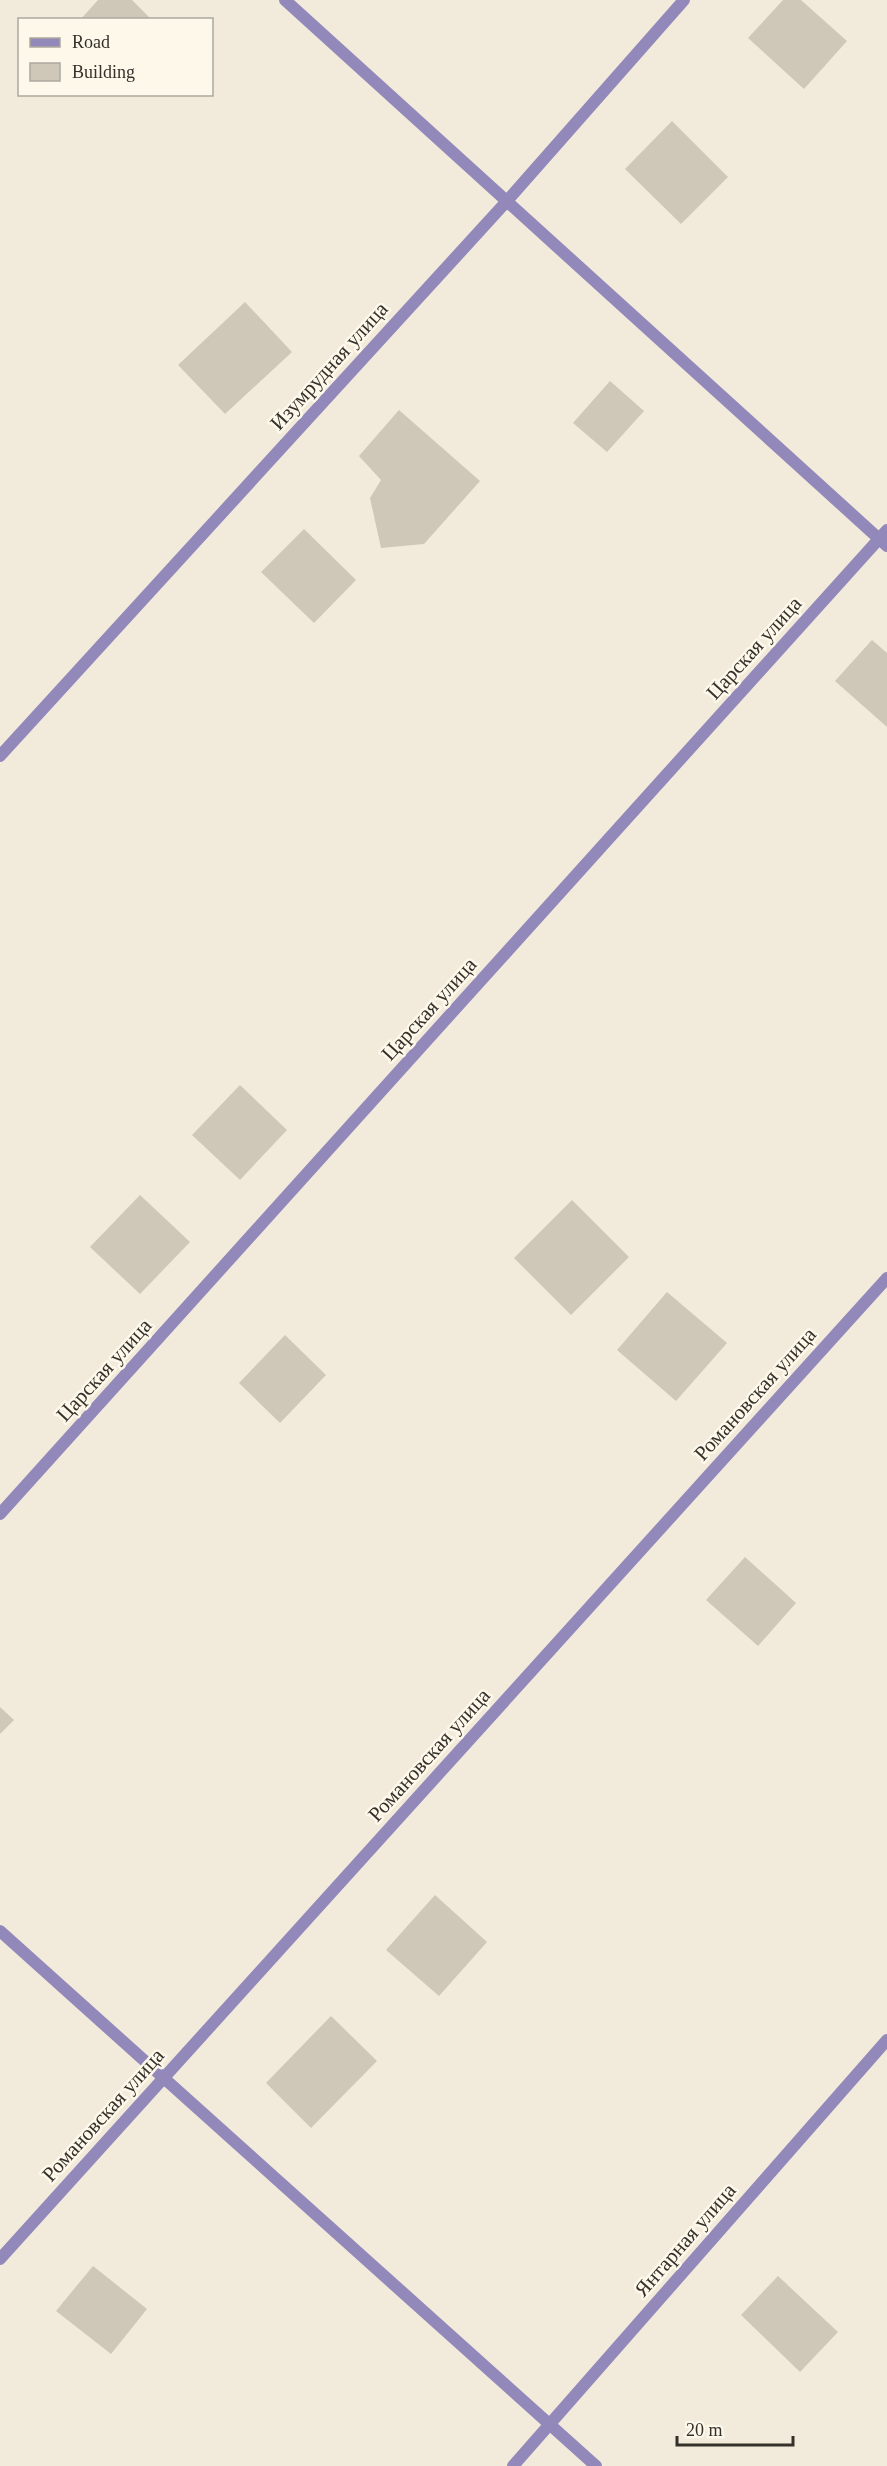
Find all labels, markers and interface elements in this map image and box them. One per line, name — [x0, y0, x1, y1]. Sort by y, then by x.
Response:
legend — [18, 18, 213, 96]
text: Road — [72, 32, 110, 52]
text: Building — [72, 62, 135, 82]
street label: Изумрудная улица — [265, 297, 393, 435]
street label: Царская улица — [701, 591, 807, 704]
street label: Царская улица — [376, 952, 482, 1065]
street label: Царская улица — [51, 1313, 157, 1426]
street label: Романовская улица — [689, 1322, 821, 1465]
street label: Романовская улица — [363, 1683, 495, 1826]
street label: Романовская улица — [37, 2043, 169, 2186]
street label: Янтарная улица — [629, 2178, 741, 2301]
scale bar — [677, 2409, 792, 2447]
text: 20 m — [686, 2420, 723, 2440]

